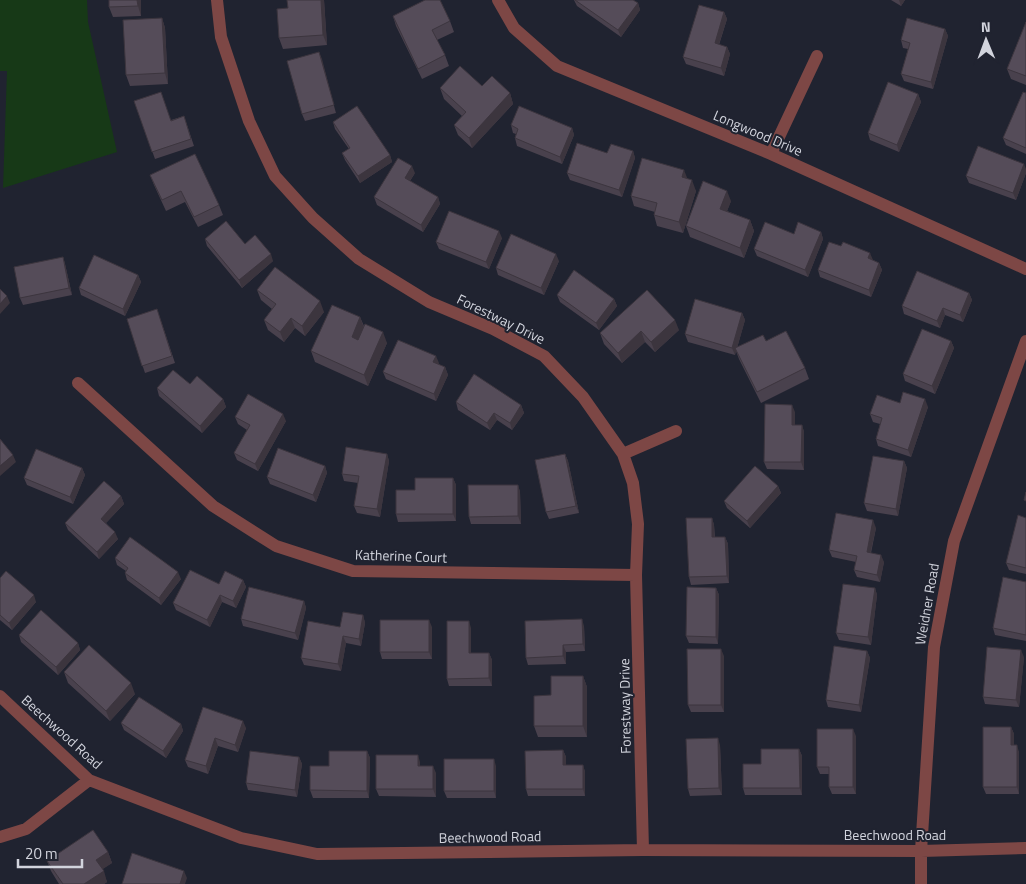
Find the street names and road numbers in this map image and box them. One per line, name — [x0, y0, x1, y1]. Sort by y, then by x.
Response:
street label: Longwood Drive — [710, 104, 806, 161]
street label: Forestway Drive — [454, 288, 549, 349]
street label: Katherine Court — [355, 543, 447, 568]
street label: Weidner Road — [909, 561, 944, 646]
street label: Forestway Drive — [613, 658, 636, 754]
street label: Beechwood Road — [17, 690, 107, 774]
street label: Beechwood Road — [844, 824, 946, 845]
street label: Beechwood Road — [439, 825, 541, 848]

